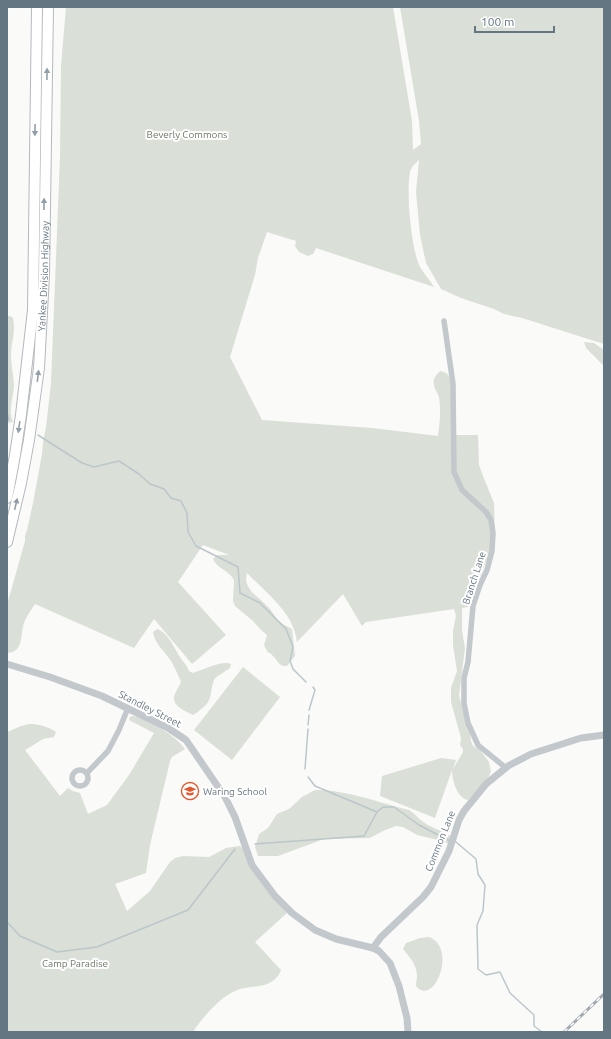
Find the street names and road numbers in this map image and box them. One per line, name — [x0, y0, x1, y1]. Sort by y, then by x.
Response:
street label: Yankee Division Highway — [35, 221, 50, 332]
street label: Branch Lane — [460, 550, 488, 606]
street label: Standley Street — [117, 688, 183, 730]
street label: Common Lane — [423, 809, 457, 873]

